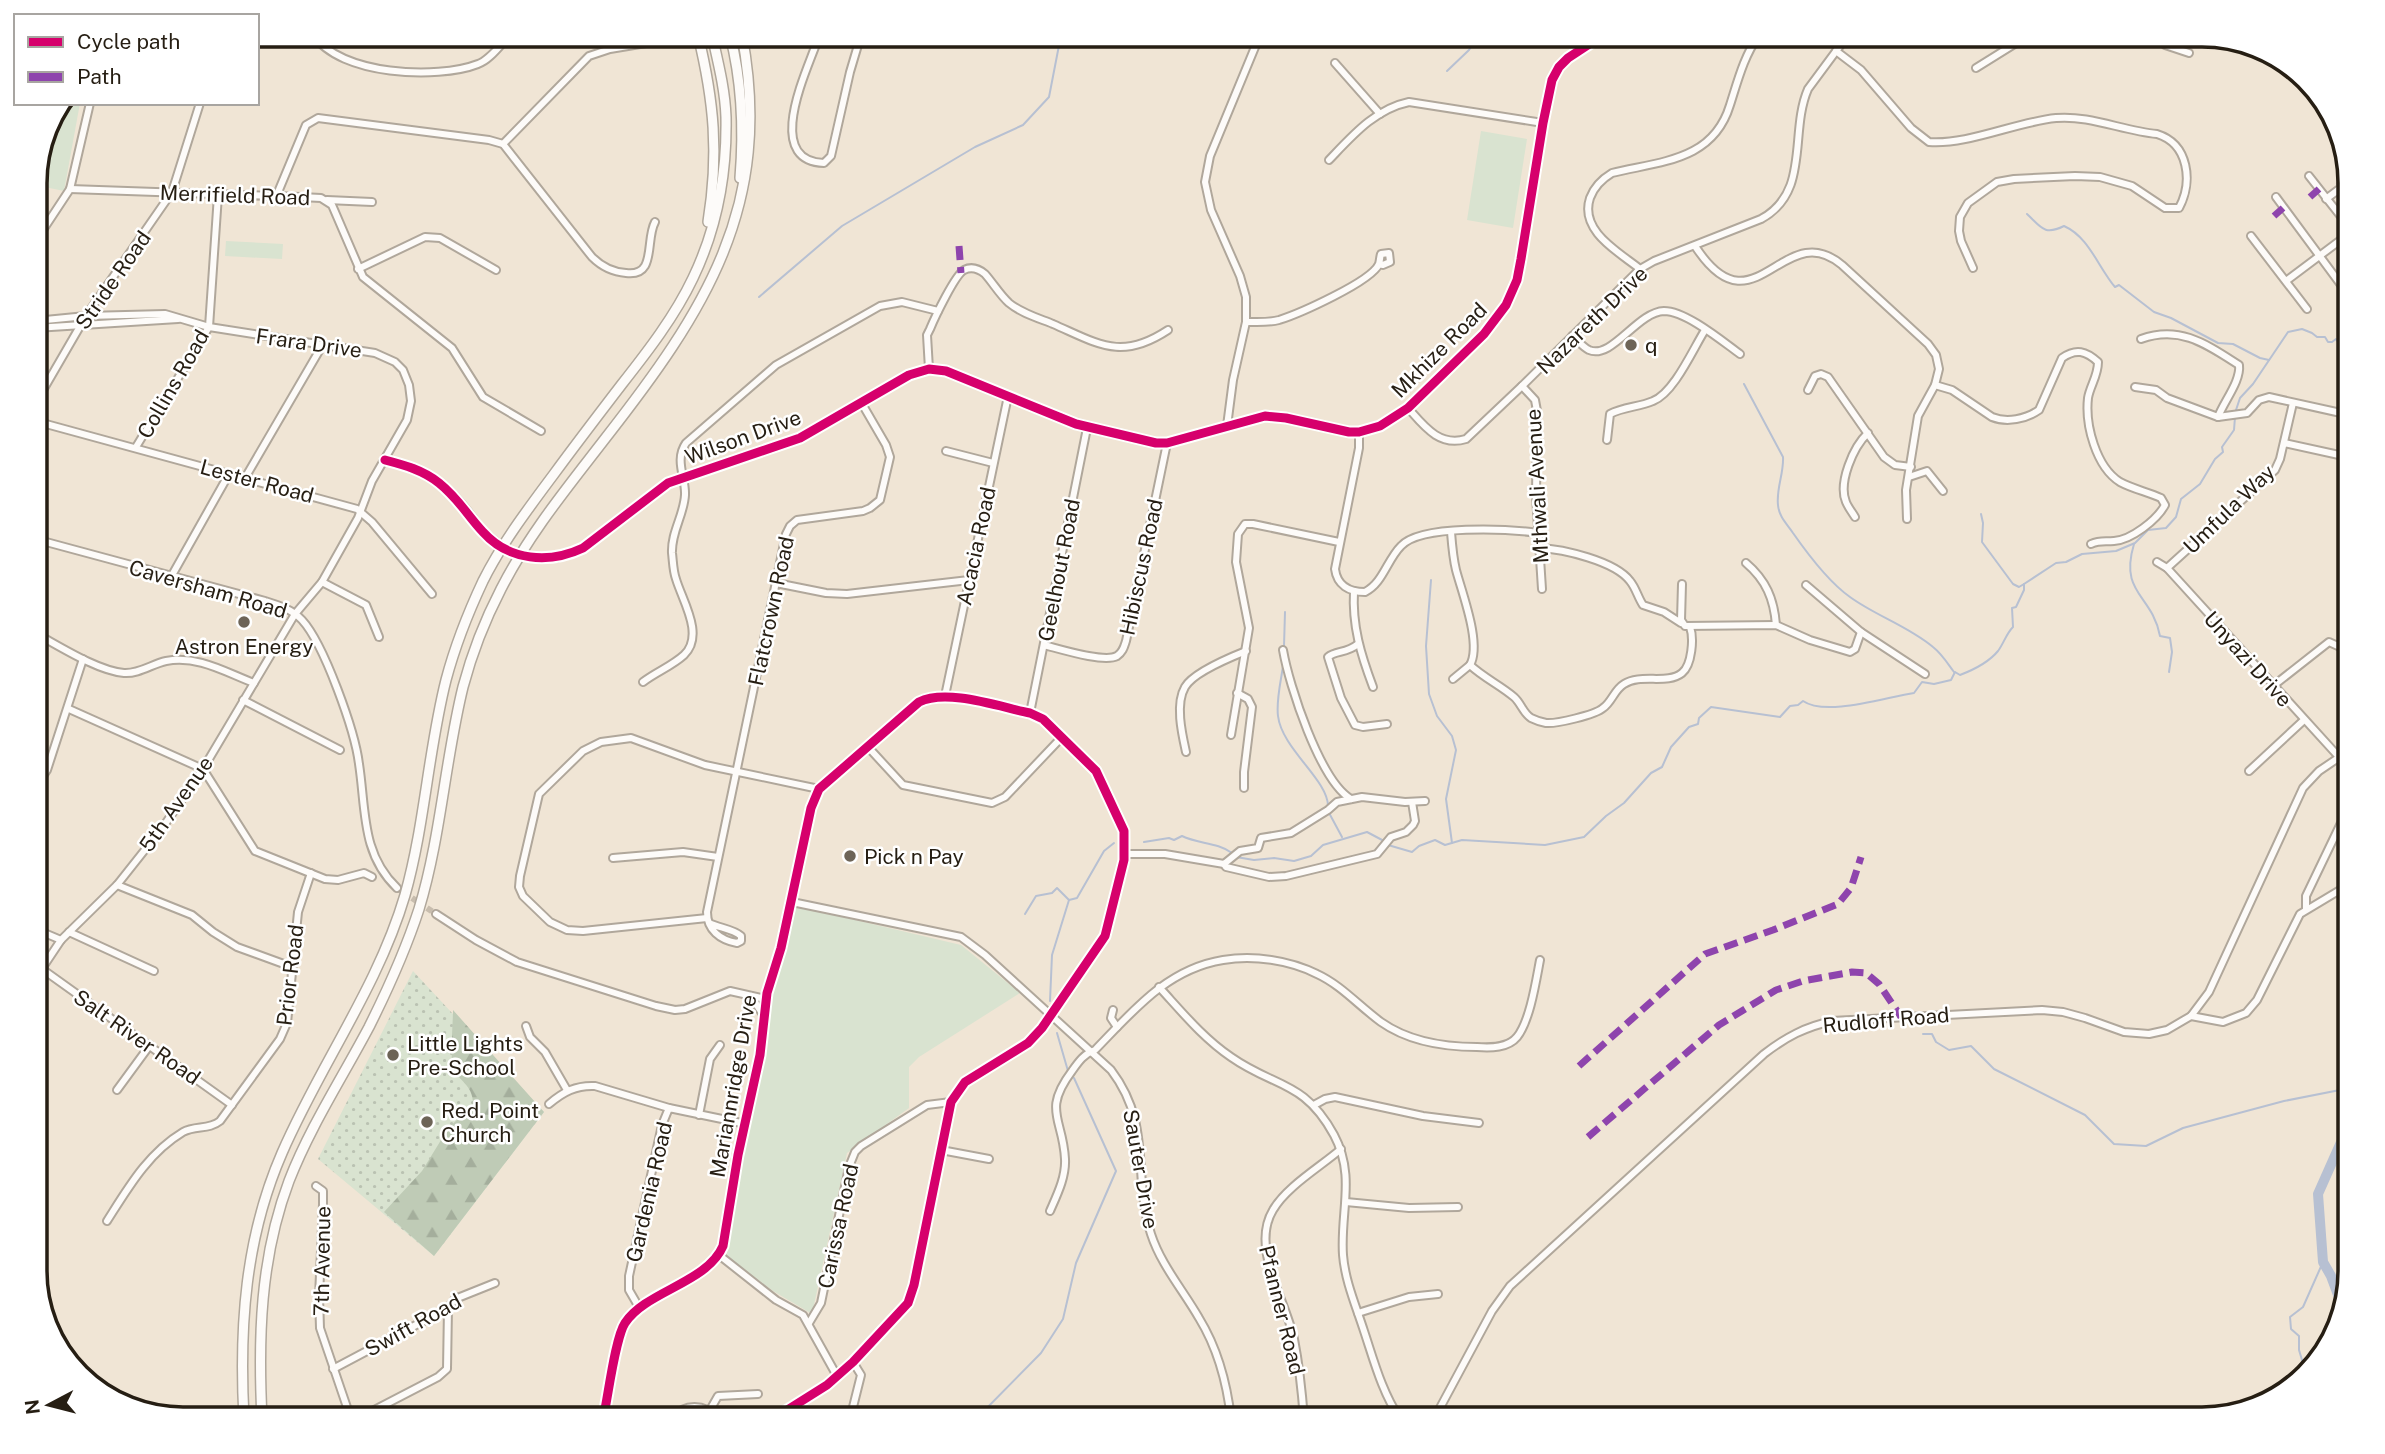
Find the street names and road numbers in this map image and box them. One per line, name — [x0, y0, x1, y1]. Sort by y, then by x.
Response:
street label: Merrifield Road — [159, 180, 311, 210]
street label: Stride Road — [70, 226, 156, 334]
street label: Nazareth Drive — [1531, 261, 1653, 379]
street label: Mkhize Road — [1386, 297, 1492, 403]
street label: Frara Drive — [254, 323, 364, 363]
street label: Collins Road — [132, 325, 214, 443]
street label: Wilson Drive — [682, 404, 804, 470]
street label: Mthwali Avenue — [1520, 408, 1554, 564]
street label: Lester Road — [197, 454, 317, 508]
street label: Umfula Way — [2178, 459, 2280, 559]
street label: Acacia Road — [951, 484, 1001, 608]
street label: Geelhout Road — [1033, 497, 1085, 643]
street label: Hibiscus Road — [1114, 497, 1168, 637]
street label: Flatcrown Road — [743, 534, 799, 688]
street label: Caversham Road — [126, 554, 290, 624]
street label: Unyazi Drive — [2199, 606, 2297, 712]
street label: 5th Avenue — [134, 751, 218, 857]
street label: Prior Road — [271, 923, 309, 1027]
street label: Salt River Road — [69, 984, 205, 1090]
street label: Mariannridge Drive — [705, 993, 761, 1179]
street label: Rudloff Road — [1822, 1002, 1950, 1038]
street label: Sauter Drive — [1118, 1107, 1164, 1231]
street label: Gardenia Road — [621, 1119, 677, 1265]
street label: Carissa Road — [813, 1161, 863, 1291]
street label: 7th Avenue — [309, 1206, 335, 1316]
street label: Pfanner Road — [1254, 1243, 1310, 1377]
street label: Swift Road — [360, 1288, 466, 1362]

